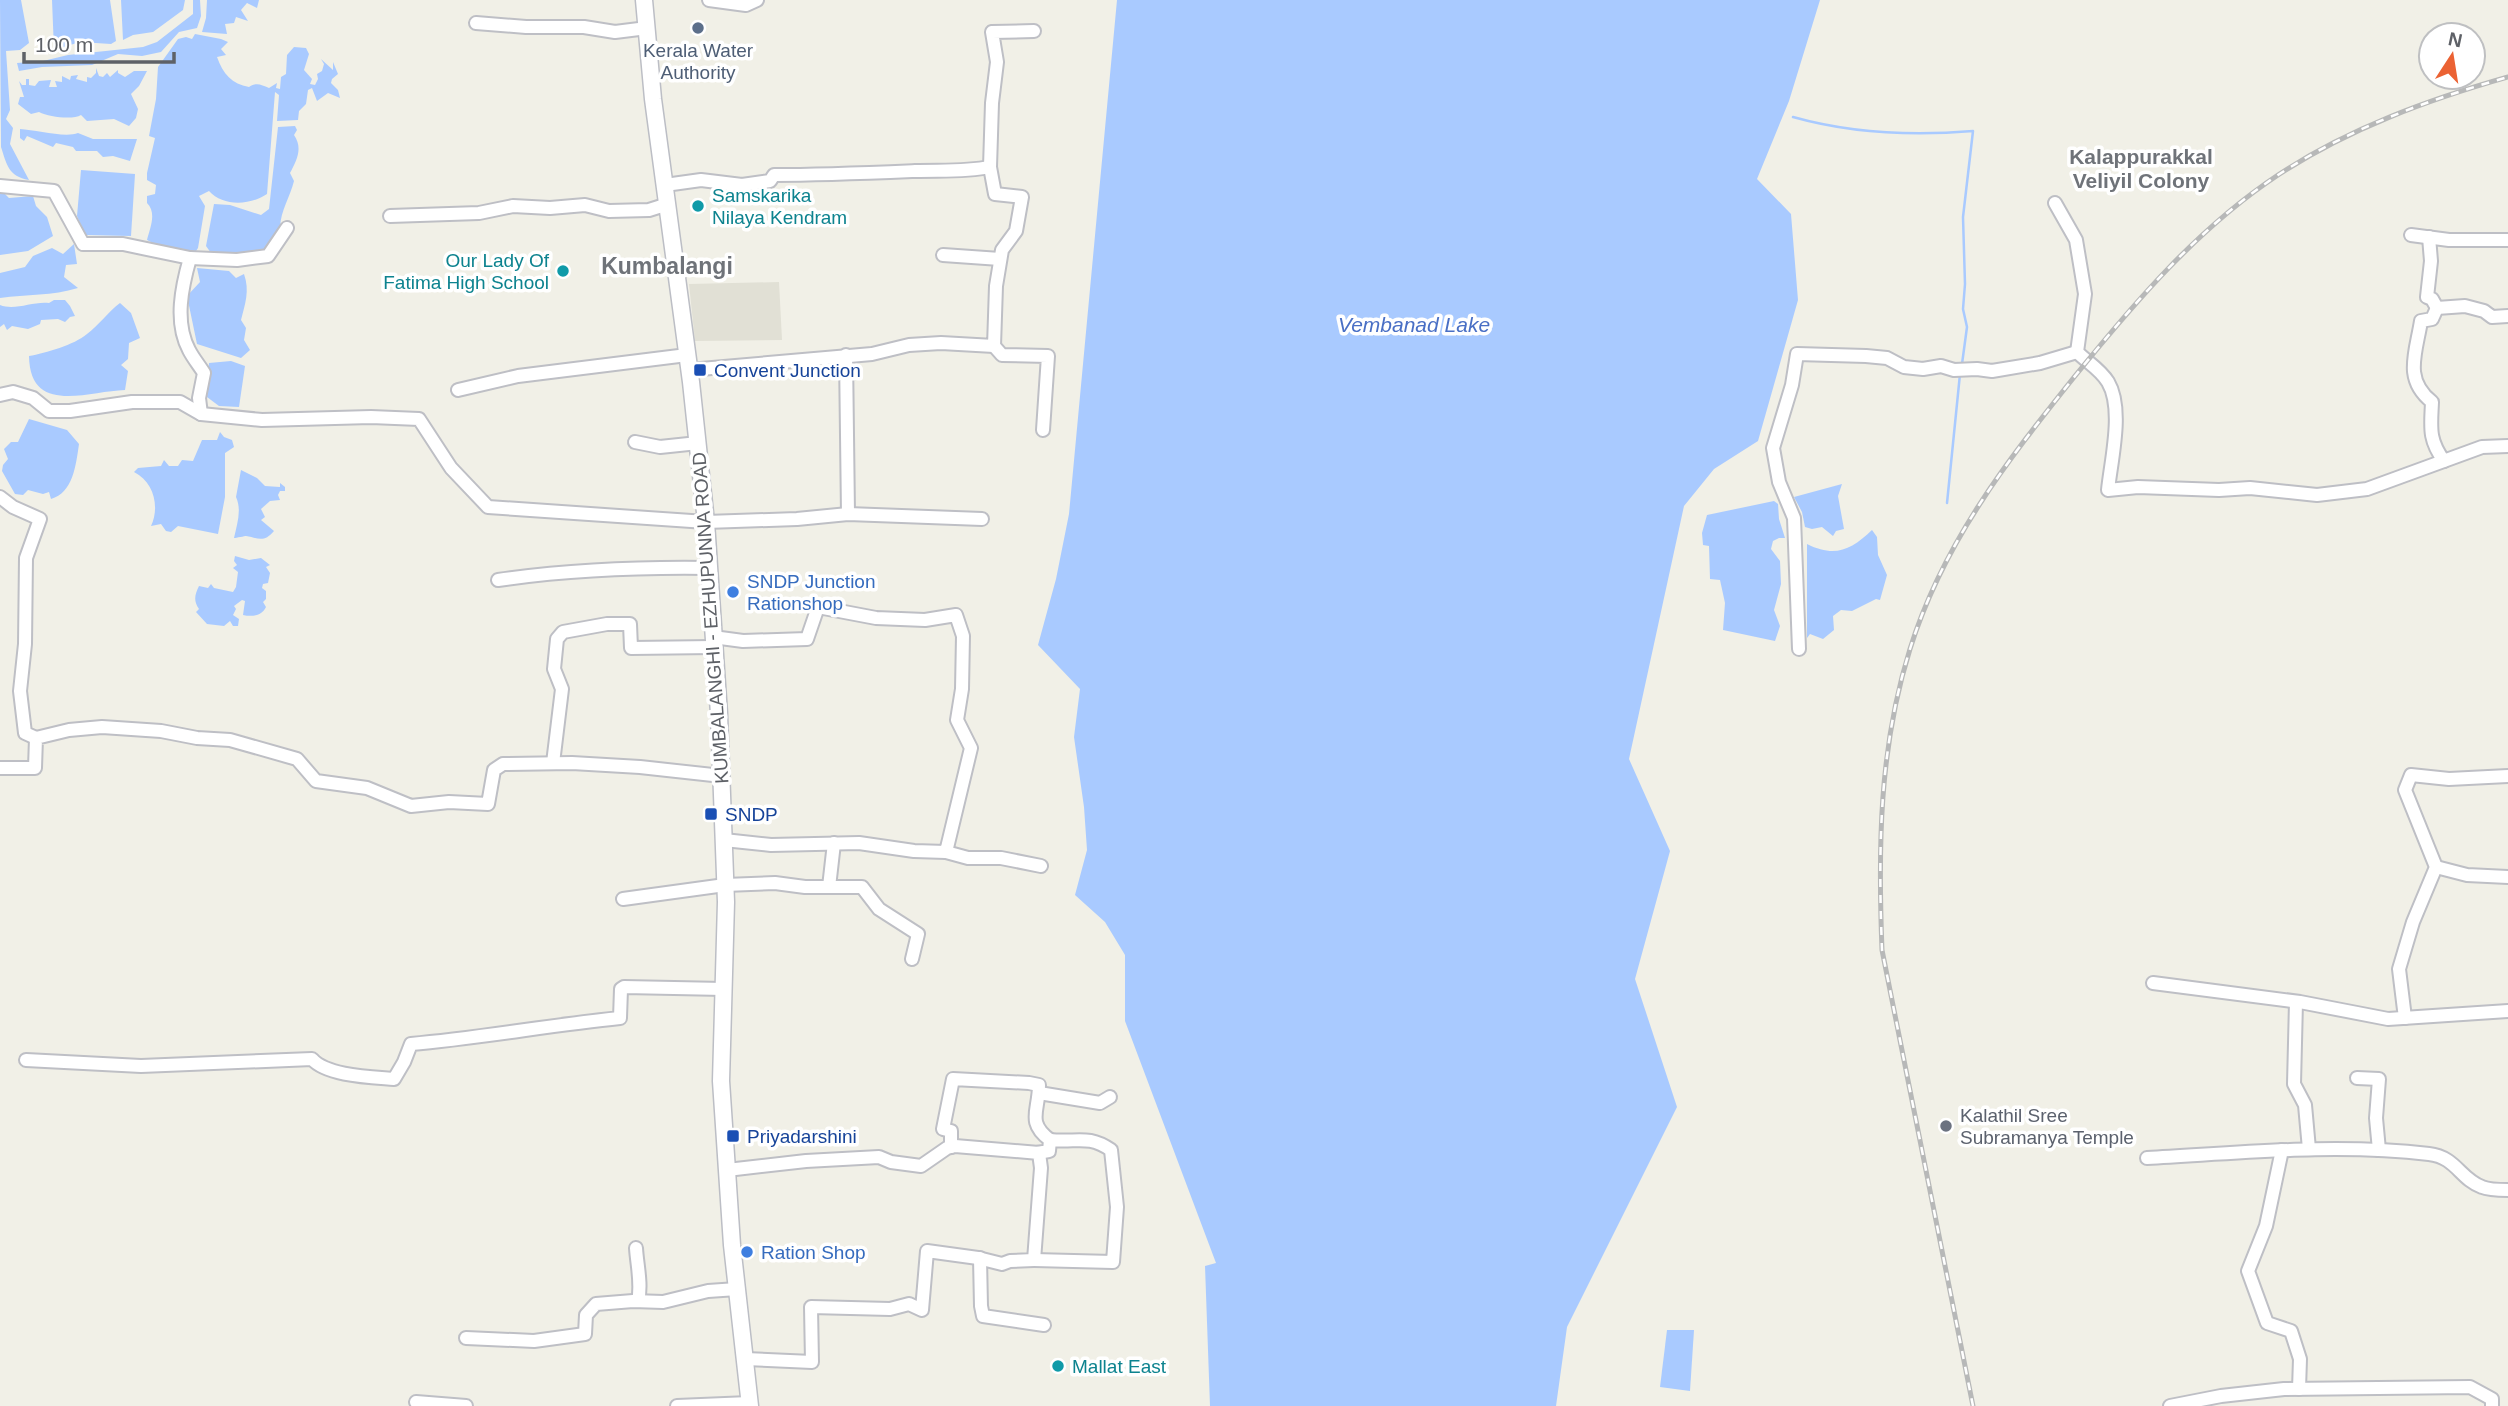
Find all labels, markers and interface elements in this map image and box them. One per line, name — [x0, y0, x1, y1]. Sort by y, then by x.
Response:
marker: Kerala Water Authority — [690, 20, 706, 36]
scale bar — [24, 21, 175, 65]
north arrow — [2417, 21, 2487, 91]
text: N — [2447, 28, 2464, 52]
text: 100 m — [35, 33, 93, 56]
place label: Kerala Water Authority — [643, 40, 754, 83]
district label: Kalappurakkal Veliyil Colony — [2069, 145, 2213, 192]
place label: Samskarika Nilaya Kendram — [712, 185, 847, 228]
marker: Samskarika Nilaya Kendram — [690, 198, 706, 214]
place label: Our Lady Of Fatima High School — [383, 250, 550, 293]
district label: Kumbalangi — [601, 253, 733, 279]
marker: Our Lady Of Fatima High School — [555, 263, 571, 279]
water label: Vembanad Lake — [1338, 313, 1490, 336]
place label: Convent Junction — [714, 360, 861, 381]
marker: Convent Junction — [692, 362, 708, 378]
street label: KUMBALANGHI - EZHUPUNNA ROAD — [688, 451, 733, 785]
place label: SNDP Junction Rationshop — [747, 571, 876, 614]
marker: SNDP Junction Rationshop — [725, 584, 741, 600]
place label: SNDP — [725, 804, 778, 825]
marker: SNDP — [703, 806, 719, 822]
place label: Kalathil Sree Subramanya Temple — [1960, 1105, 2134, 1148]
marker: Kalathil Sree Subramanya Temple — [1938, 1118, 1954, 1134]
place label: Priyadarshini — [747, 1126, 857, 1147]
marker: Priyadarshini — [725, 1128, 741, 1144]
place label: Ration Shop — [761, 1242, 866, 1263]
marker: Ration Shop — [739, 1244, 755, 1260]
place label: Mallat East — [1072, 1356, 1167, 1377]
marker: Mallat East — [1050, 1358, 1066, 1374]

